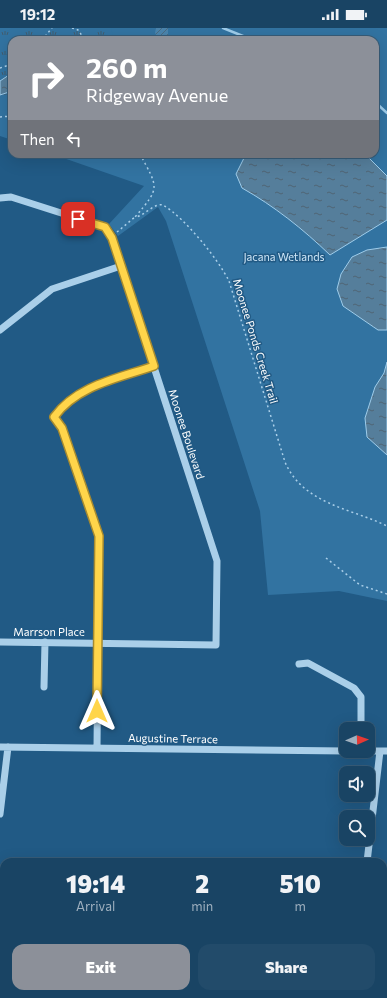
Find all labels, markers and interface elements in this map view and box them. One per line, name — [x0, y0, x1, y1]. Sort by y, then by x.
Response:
text: 19:12 — [20, 5, 55, 23]
text: 260 m — [86, 50, 167, 84]
icon: right — [20, 52, 72, 104]
text: Ridgeway Avenue — [86, 84, 228, 106]
icon: left — [63, 128, 85, 150]
text: Then — [20, 130, 55, 148]
pin — [61, 202, 95, 236]
icon: arrive — [67, 208, 89, 230]
park label: Jacana Wetlands — [243, 250, 325, 264]
street label: Moonee Ponds Creek Trail — [231, 277, 281, 405]
street label: Moonee Boulevard — [166, 387, 208, 481]
street label: Marrson Place — [13, 625, 85, 638]
position arrow — [76, 690, 118, 732]
north arrow — [339, 722, 375, 758]
map controls — [339, 722, 375, 846]
street label: Augustine Terrace — [128, 731, 218, 745]
button: sound — [339, 766, 375, 802]
button: search — [339, 810, 375, 846]
text: 19:14 — [66, 869, 125, 898]
text: 2 — [195, 869, 209, 898]
text: 510 — [279, 869, 321, 898]
text: Arrival — [76, 898, 115, 914]
text: min — [191, 898, 213, 914]
text: m — [294, 898, 306, 914]
button: Exit — [12, 944, 190, 990]
button: Share — [198, 944, 375, 990]

